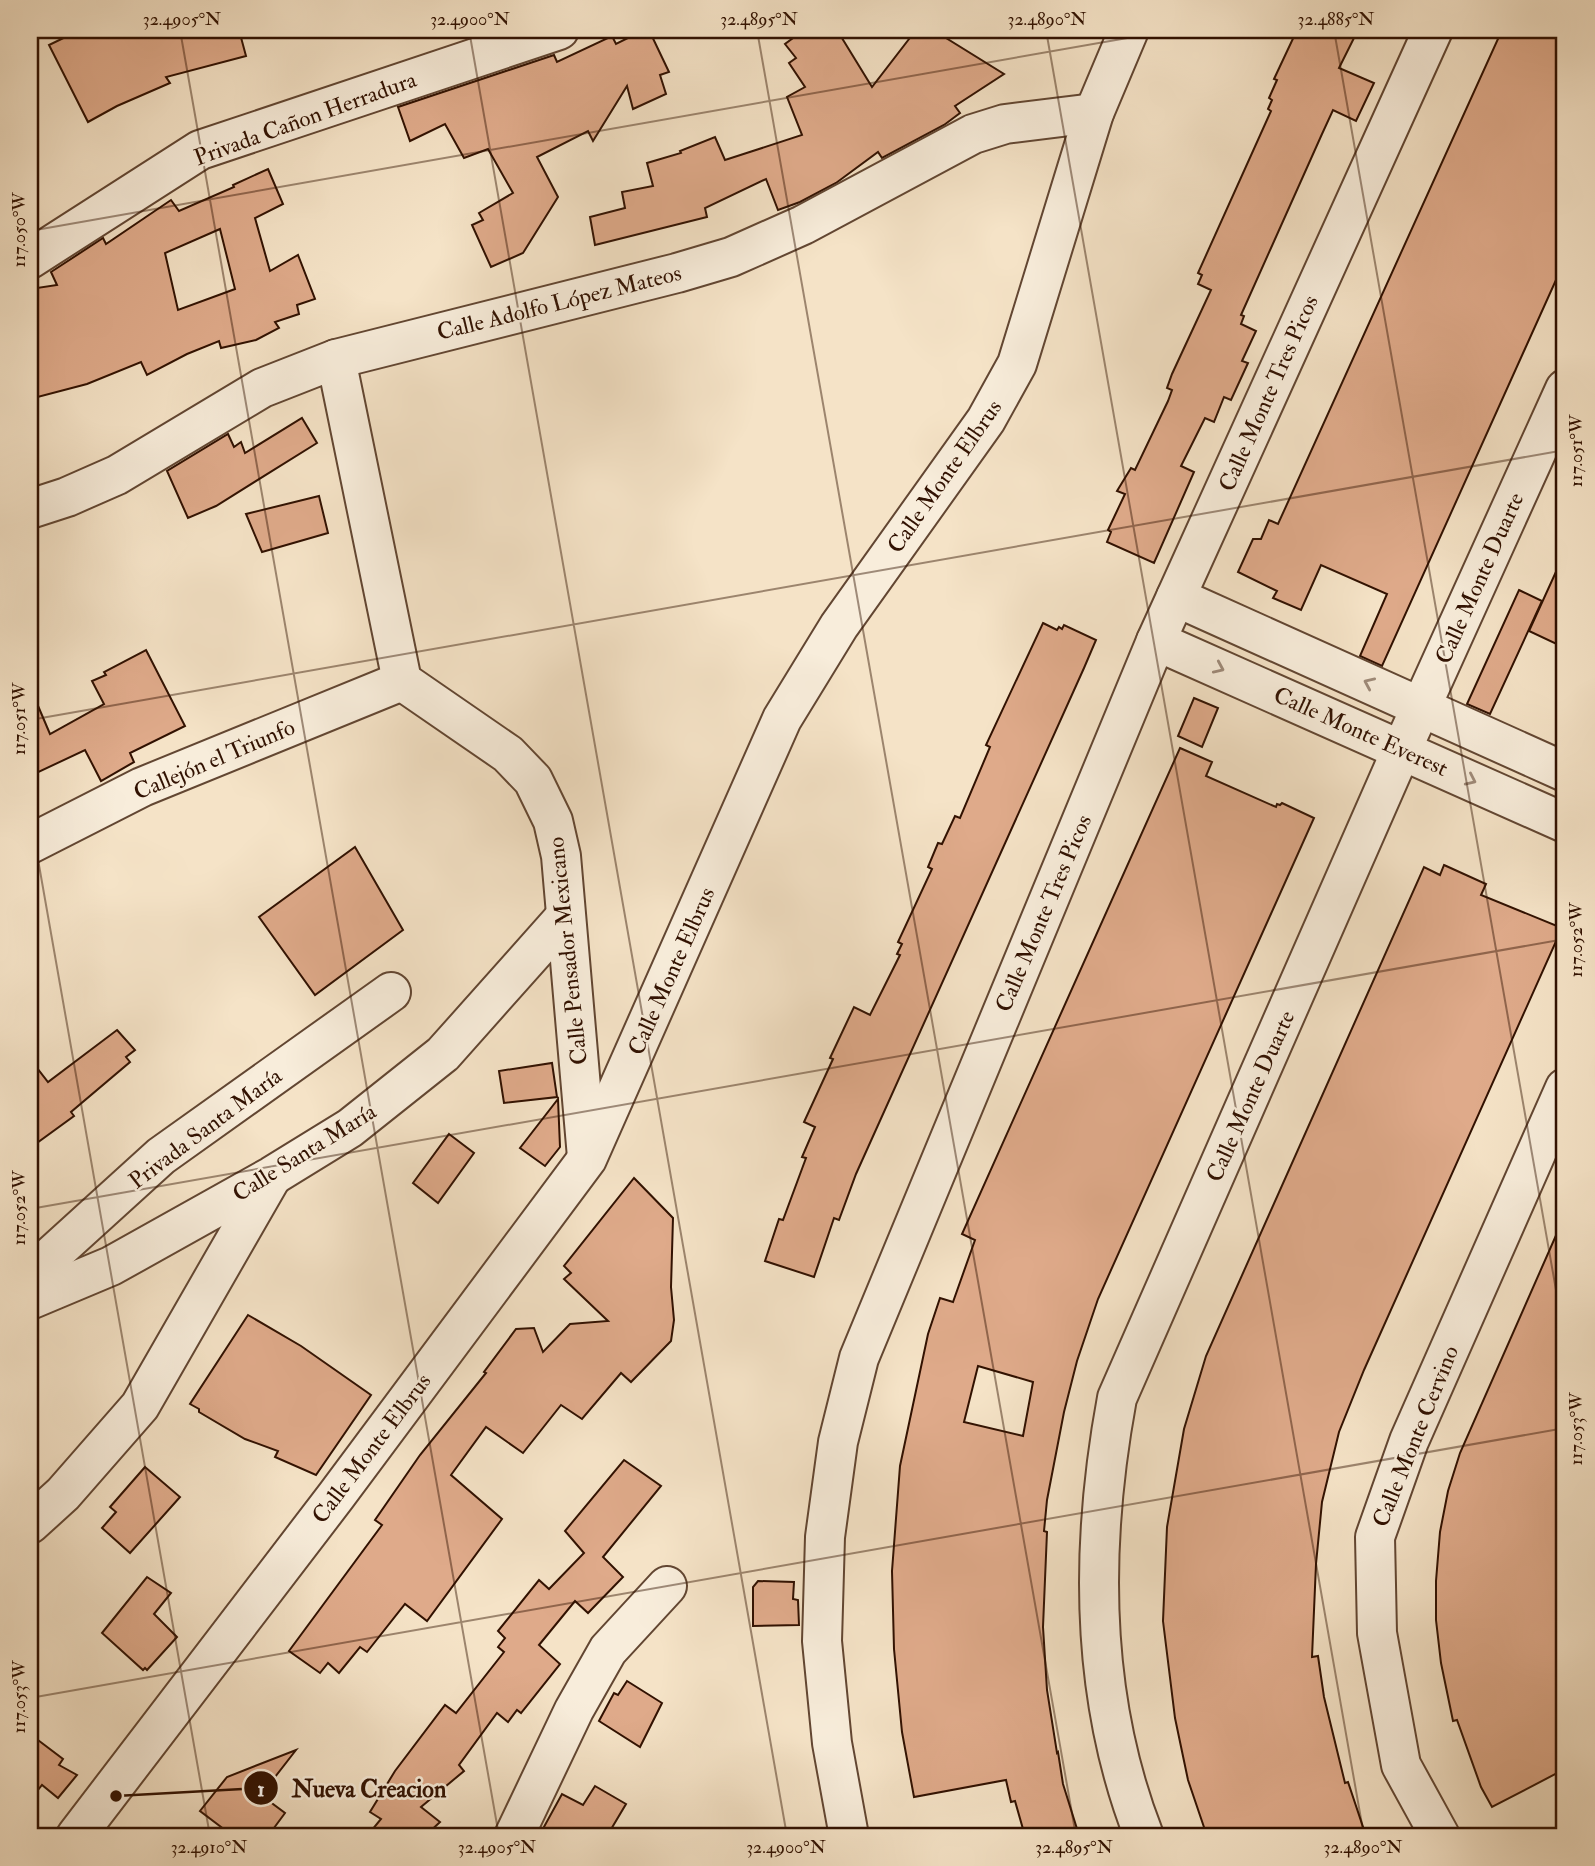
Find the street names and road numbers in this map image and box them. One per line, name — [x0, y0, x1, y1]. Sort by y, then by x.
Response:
street label: Privada Cañon Herradura — [190, 65, 421, 172]
street label: Calle Adolfo López Mateos — [434, 258, 685, 348]
street label: Calle Monte Tres Picos — [1212, 290, 1325, 496]
street label: Calle Monte Elbrus — [881, 394, 1008, 559]
street label: Calle Monte Duarte — [1429, 488, 1530, 668]
street label: Calle Monte Everest — [1269, 680, 1452, 783]
street label: Callejón el Triunfo — [129, 712, 299, 806]
street label: Calle Monte Tres Picos — [989, 810, 1098, 1016]
street label: Calle Pensador Mexicano — [541, 835, 594, 1066]
street label: Calle Monte Elbrus — [621, 883, 722, 1060]
street label: Calle Monte Duarte — [1200, 1006, 1301, 1186]
street label: Privada Santa María — [123, 1061, 288, 1195]
street label: Calle Santa María — [227, 1096, 382, 1208]
street label: Calle Monte Cervino — [1366, 1341, 1465, 1531]
street label: Calle Monte Elbrus — [305, 1367, 437, 1529]

